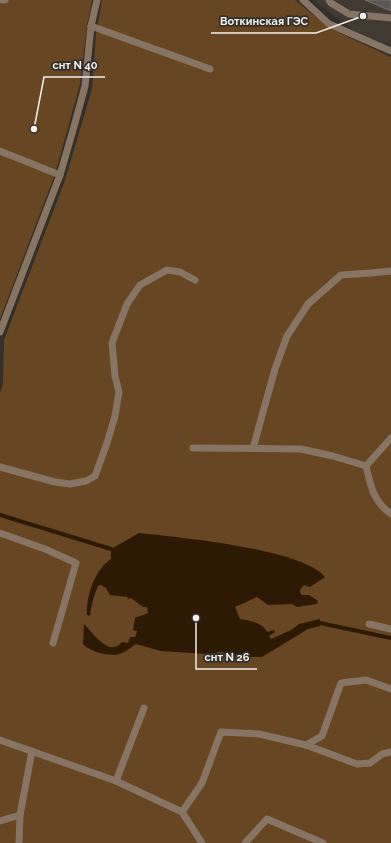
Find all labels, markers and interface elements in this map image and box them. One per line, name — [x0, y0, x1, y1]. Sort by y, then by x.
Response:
callout: Воткинская ГЭС — [211, 10, 316, 33]
text: Воткинская ГЭС — [220, 15, 308, 28]
callout: снт N 40 — [44, 54, 105, 77]
text: снт N 40 — [52, 59, 98, 72]
callout: снт N 26 — [196, 646, 257, 669]
text: снт N 26 — [205, 651, 250, 664]

